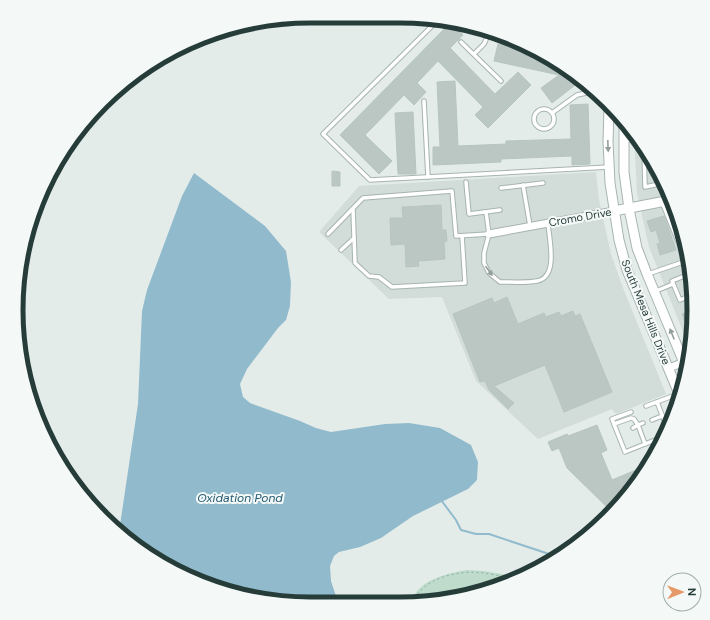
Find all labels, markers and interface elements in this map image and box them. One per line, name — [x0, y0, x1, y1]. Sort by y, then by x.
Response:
one-way arrow — [605, 140, 611, 153]
street label: Cromo Drive — [547, 205, 613, 229]
street label: South Mesa Hills Drive — [618, 257, 674, 367]
one-way arrow — [485, 265, 493, 276]
one-way arrow — [669, 328, 675, 339]
water label: Oxidation Pond — [197, 490, 283, 506]
north arrow — [662, 572, 702, 612]
text: N — [685, 588, 699, 596]

